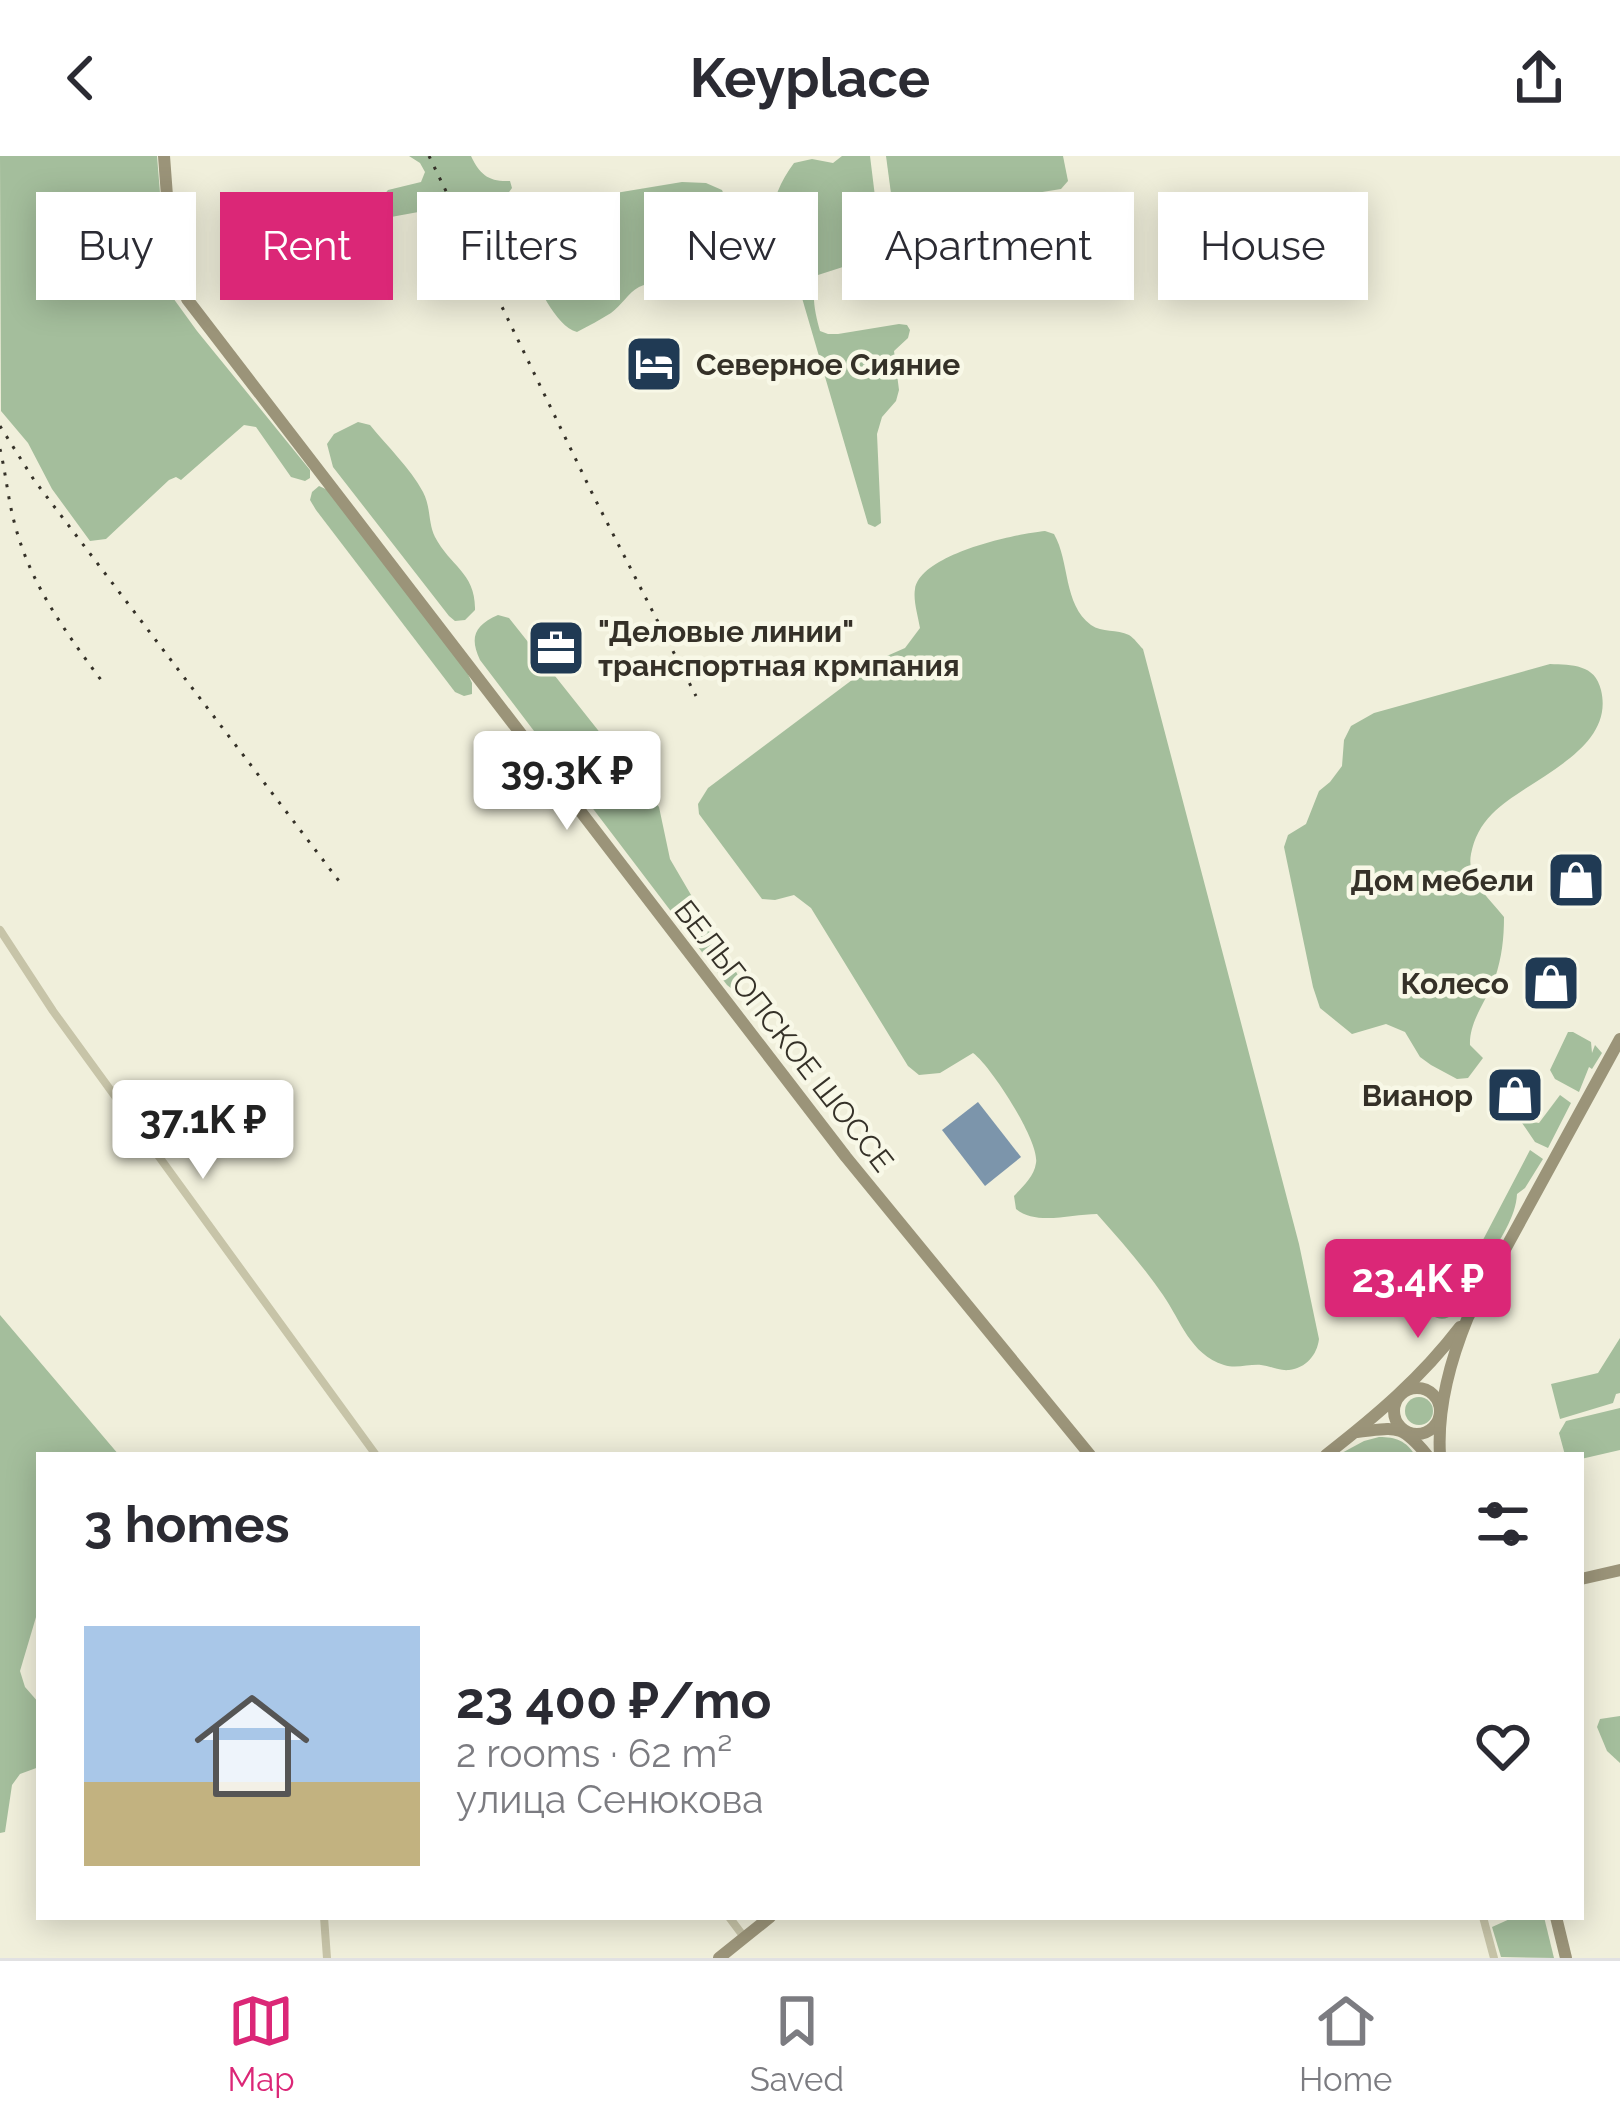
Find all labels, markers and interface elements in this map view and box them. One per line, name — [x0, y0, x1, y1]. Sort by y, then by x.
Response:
icon: back — [48, 45, 114, 111]
icon: share — [1506, 45, 1572, 111]
text: Keyplace — [690, 46, 930, 110]
chip: Buy — [36, 192, 196, 300]
chip: Rent — [220, 192, 393, 300]
chip: Filters — [417, 192, 620, 300]
chip: New — [644, 192, 818, 300]
chip: Apartment — [842, 192, 1134, 300]
chip: House — [1158, 192, 1368, 300]
hotel icon: Северное Сияние — [623, 333, 685, 395]
place label: Северное Сияние — [696, 347, 960, 382]
place label: "Деловые линии" транспортная крмпания — [598, 614, 960, 683]
office icon: "Деловые линии" транспортная крмпания — [525, 617, 587, 679]
pin: 39.3K ₽ — [456, 731, 678, 833]
text: 39.3K ₽ — [501, 747, 633, 793]
shop icon: Дом мебели — [1545, 849, 1607, 911]
place label: Дом мебели — [1350, 863, 1534, 898]
street label: БЕЛЬГОПСКОЕ ШОССЕ — [667, 893, 901, 1179]
shop icon: Колесо — [1520, 952, 1582, 1014]
place label: Колесо — [1400, 966, 1509, 1001]
shop icon: Вианор — [1484, 1064, 1546, 1126]
place label: Вианор — [1362, 1078, 1473, 1113]
pin: 37.1K ₽ — [92, 1080, 314, 1182]
text: 37.1K ₽ — [139, 1096, 267, 1142]
pin: 23.4K ₽ — [1307, 1239, 1529, 1341]
text: 23.4K ₽ — [1352, 1255, 1484, 1301]
icon: filters — [1470, 1491, 1536, 1557]
text: 3 homes — [84, 1494, 290, 1554]
text: 23 400 ₽/mo — [456, 1670, 771, 1730]
icon: home — [180, 1674, 324, 1818]
icon: heart — [1470, 1713, 1536, 1779]
text: 2 rooms · 62 m² — [456, 1730, 732, 1776]
text: улица Сенюкова — [456, 1776, 764, 1822]
tab: Map — [228, 1988, 295, 2099]
tab: Saved — [750, 1988, 844, 2099]
tab: Home — [1299, 1988, 1392, 2099]

